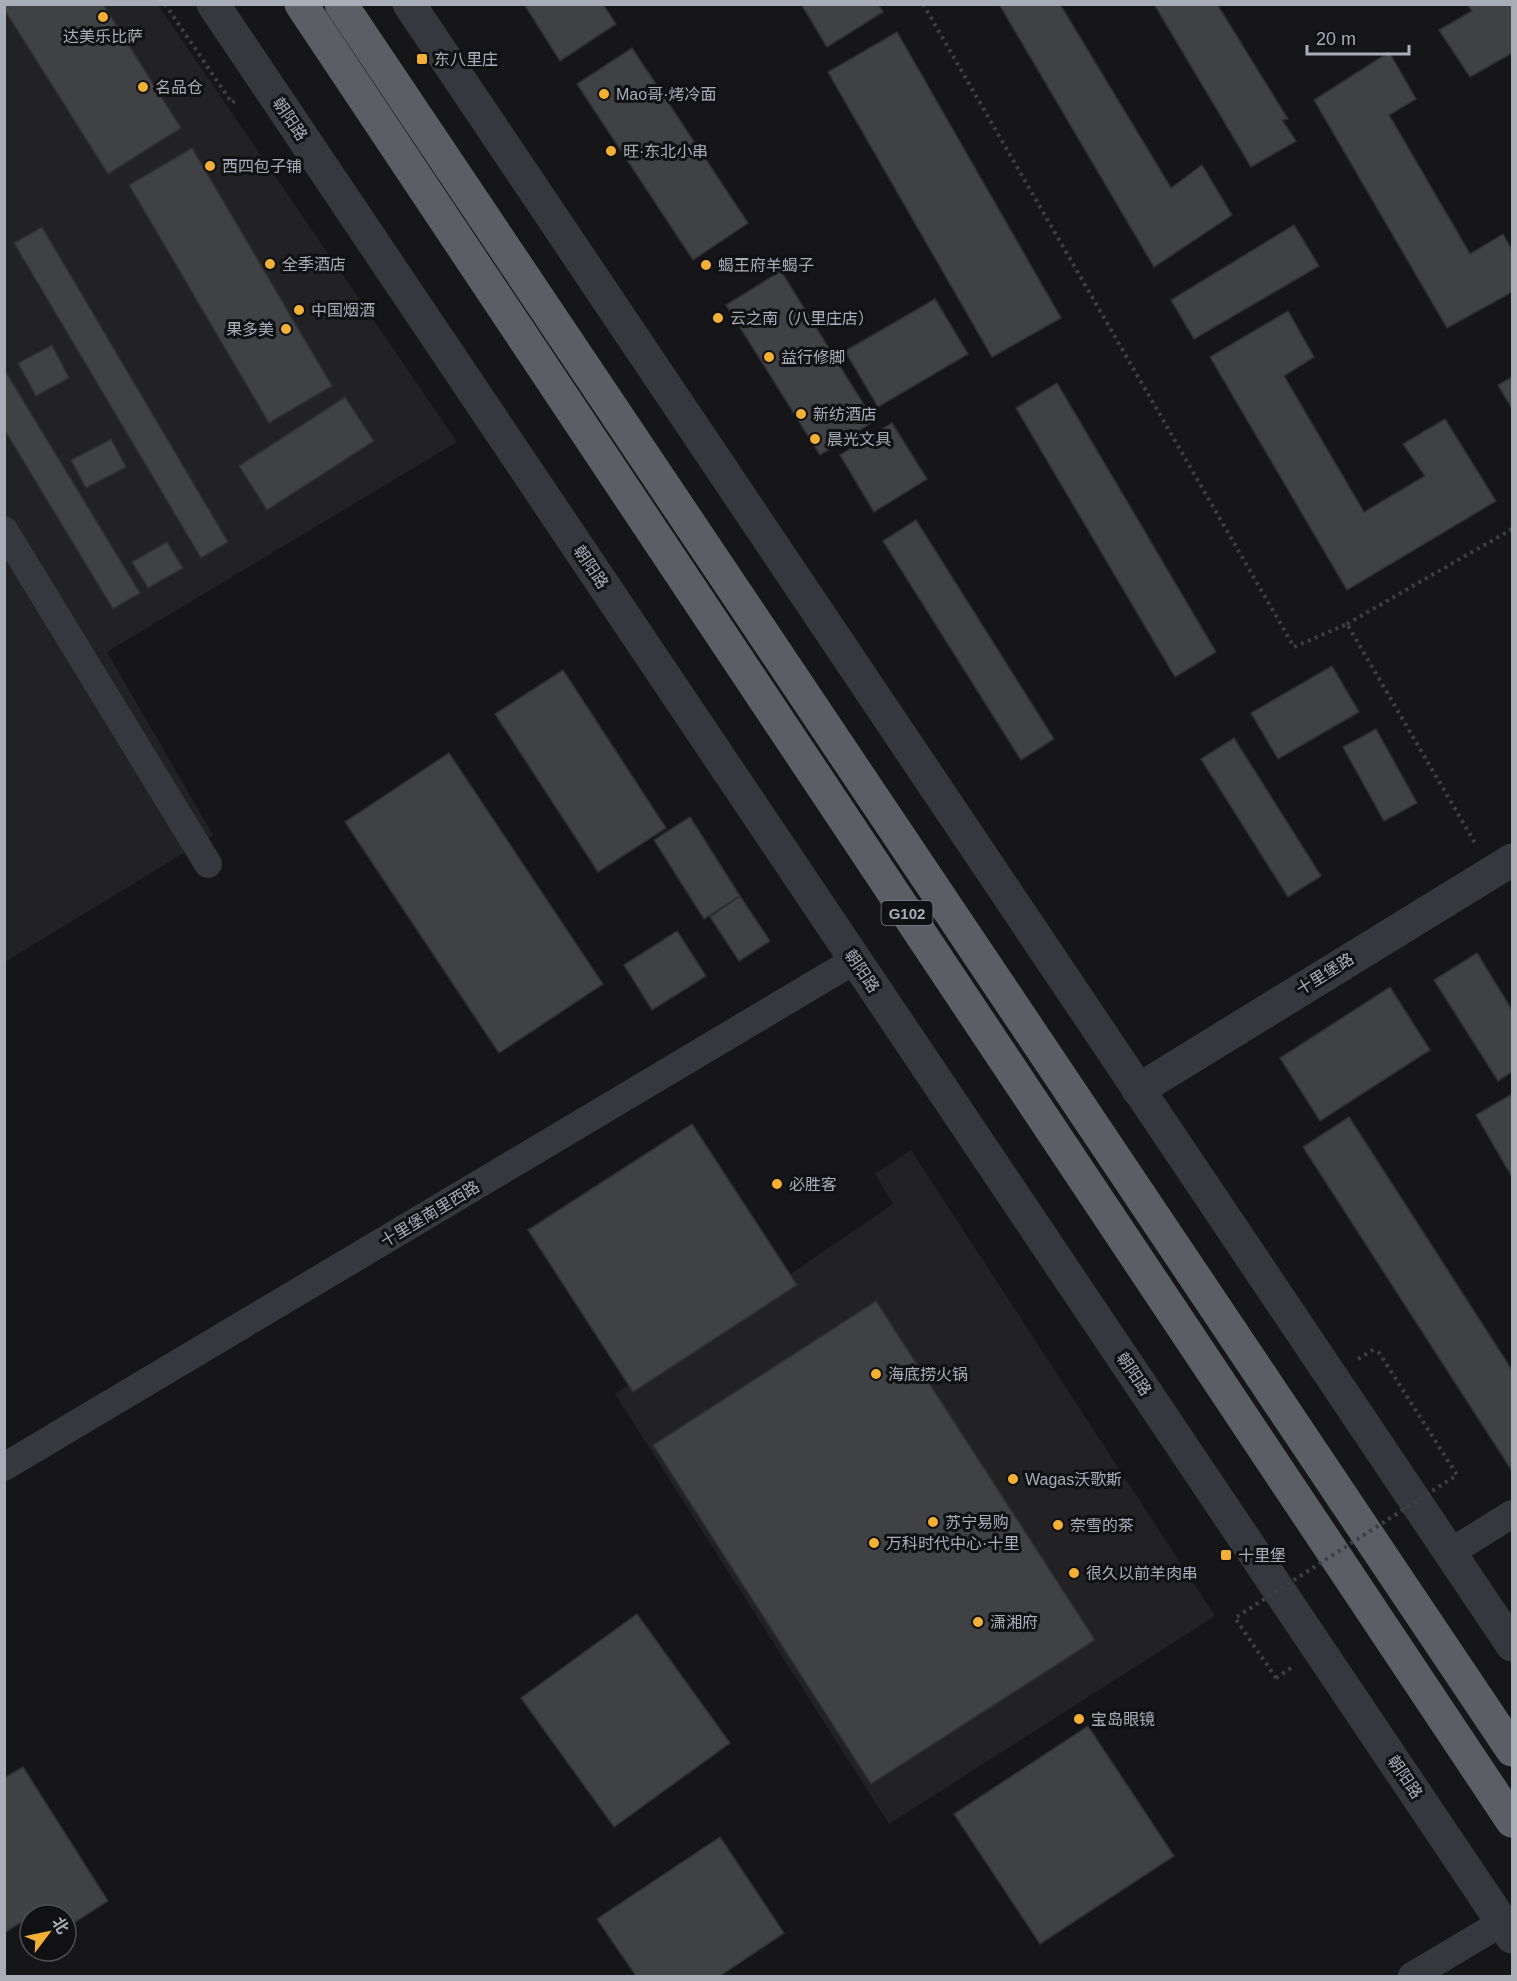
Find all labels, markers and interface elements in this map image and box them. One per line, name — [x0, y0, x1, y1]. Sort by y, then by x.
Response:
marker: 达美乐比萨 — [96, 10, 110, 24]
scale bar — [1307, 18, 1409, 56]
place label: 达美乐比萨 — [63, 28, 143, 45]
text: 20 m — [1316, 29, 1356, 49]
place label: 东八里庄 — [434, 51, 498, 68]
marker: 东八里庄 — [415, 52, 429, 66]
place label: 名品仓 — [155, 79, 203, 96]
marker: 名品仓 — [136, 80, 150, 94]
place label: Mao哥·烤冷面 — [616, 86, 716, 103]
marker: Mao哥·烤冷面 — [597, 87, 611, 101]
street label: 朝阳路 — [270, 94, 310, 144]
place label: 旺·东北小串 — [623, 143, 708, 160]
marker: 旺·东北小串 — [604, 144, 618, 158]
place label: 西四包子铺 — [222, 158, 302, 175]
marker: 西四包子铺 — [203, 159, 217, 173]
place label: 全季酒店 — [282, 256, 346, 273]
marker: 全季酒店 — [263, 257, 277, 271]
place label: 蝎王府羊蝎子 — [718, 257, 814, 274]
marker: 蝎王府羊蝎子 — [699, 258, 713, 272]
place label: 中国烟酒 — [311, 302, 375, 319]
marker: 中国烟酒 — [292, 303, 306, 317]
place label: 云之南（八里庄店） — [730, 310, 874, 327]
marker: 云之南（八里庄店） — [711, 311, 725, 325]
place label: 果多美 — [226, 321, 274, 338]
marker: 果多美 — [279, 322, 293, 336]
place label: 益行修脚 — [781, 349, 845, 366]
marker: 益行修脚 — [762, 350, 776, 364]
place label: 新纺酒店 — [813, 406, 877, 423]
marker: 新纺酒店 — [794, 407, 808, 421]
place label: 晨光文具 — [827, 431, 891, 448]
marker: 晨光文具 — [808, 432, 822, 446]
street label: 朝阳路 — [571, 542, 611, 592]
road number: G102 — [882, 901, 932, 925]
street label: 朝阳路 — [842, 946, 882, 996]
street label: 十里堡路 — [1293, 950, 1357, 998]
place label: 必胜客 — [789, 1176, 837, 1193]
marker: 必胜客 — [770, 1177, 784, 1191]
street label: 十里堡南里西路 — [378, 1178, 482, 1250]
street label: 朝阳路 — [1114, 1349, 1154, 1399]
place label: 海底捞火锅 — [888, 1366, 968, 1383]
marker: 海底捞火锅 — [869, 1367, 883, 1381]
place label: Wagas沃歌斯 — [1025, 1471, 1122, 1488]
marker: Wagas沃歌斯 — [1006, 1472, 1020, 1486]
place label: 苏宁易购 — [945, 1514, 1009, 1531]
marker: 苏宁易购 — [926, 1515, 940, 1529]
place label: 奈雪的茶 — [1070, 1517, 1134, 1534]
marker: 奈雪的茶 — [1051, 1518, 1065, 1532]
place label: 万科时代中心·十里 — [886, 1535, 1019, 1552]
marker: 万科时代中心·十里 — [867, 1536, 881, 1550]
place label: 十里堡 — [1238, 1547, 1286, 1564]
marker: 十里堡 — [1219, 1548, 1233, 1562]
place label: 很久以前羊肉串 — [1086, 1565, 1198, 1582]
marker: 很久以前羊肉串 — [1067, 1566, 1081, 1580]
place label: 潇湘府 — [990, 1614, 1038, 1631]
marker: 潇湘府 — [971, 1615, 985, 1629]
place label: 宝岛眼镜 — [1091, 1711, 1155, 1728]
marker: 宝岛眼镜 — [1072, 1712, 1086, 1726]
street label: 朝阳路 — [1385, 1752, 1425, 1802]
north arrow — [18, 1903, 78, 1963]
text: 北 — [49, 1914, 72, 1937]

